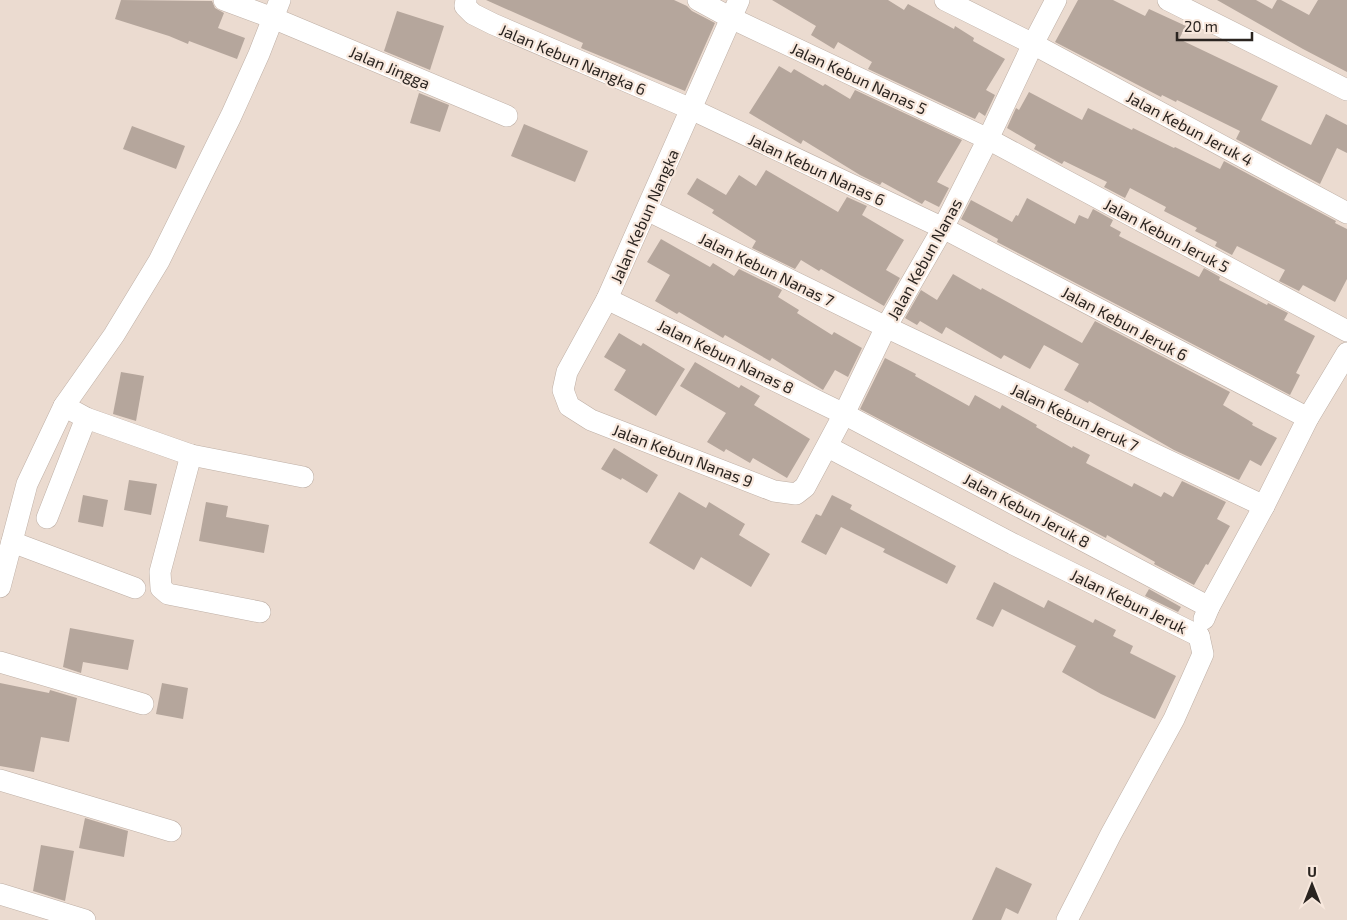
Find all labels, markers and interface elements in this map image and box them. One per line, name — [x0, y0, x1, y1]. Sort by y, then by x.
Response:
scale bar — [1177, 10, 1252, 42]
text: 20 m — [1184, 17, 1218, 35]
street label: Jalan Kebun Nangka 6 — [497, 19, 649, 99]
street label: Jalan Kebun Nanas 5 — [788, 38, 930, 118]
street label: Jalan Jingga — [347, 42, 433, 92]
street label: Jalan Kebun Jeruk 4 — [1124, 87, 1256, 169]
street label: Jalan Kebun Nanas 6 — [746, 129, 888, 209]
street label: Jalan Kebun Nangka — [606, 146, 682, 286]
street label: Jalan Kebun Jeruk 5 — [1101, 194, 1233, 276]
street label: Jalan Kebun Nanas — [883, 195, 965, 323]
street label: Jalan Kebun Nanas 7 — [697, 228, 837, 310]
street label: Jalan Kebun Jeruk 6 — [1059, 282, 1191, 364]
street label: Jalan Kebun Nanas 8 — [655, 315, 797, 397]
street label: Jalan Kebun Jeruk 7 — [1008, 379, 1142, 455]
street label: Jalan Kebun Nanas 9 — [610, 420, 756, 490]
street label: Jalan Kebun Jeruk 8 — [961, 469, 1093, 551]
street label: Jalan Kebun Jeruk — [1068, 565, 1190, 637]
north arrow — [1287, 860, 1337, 910]
text: U — [1307, 863, 1317, 880]

